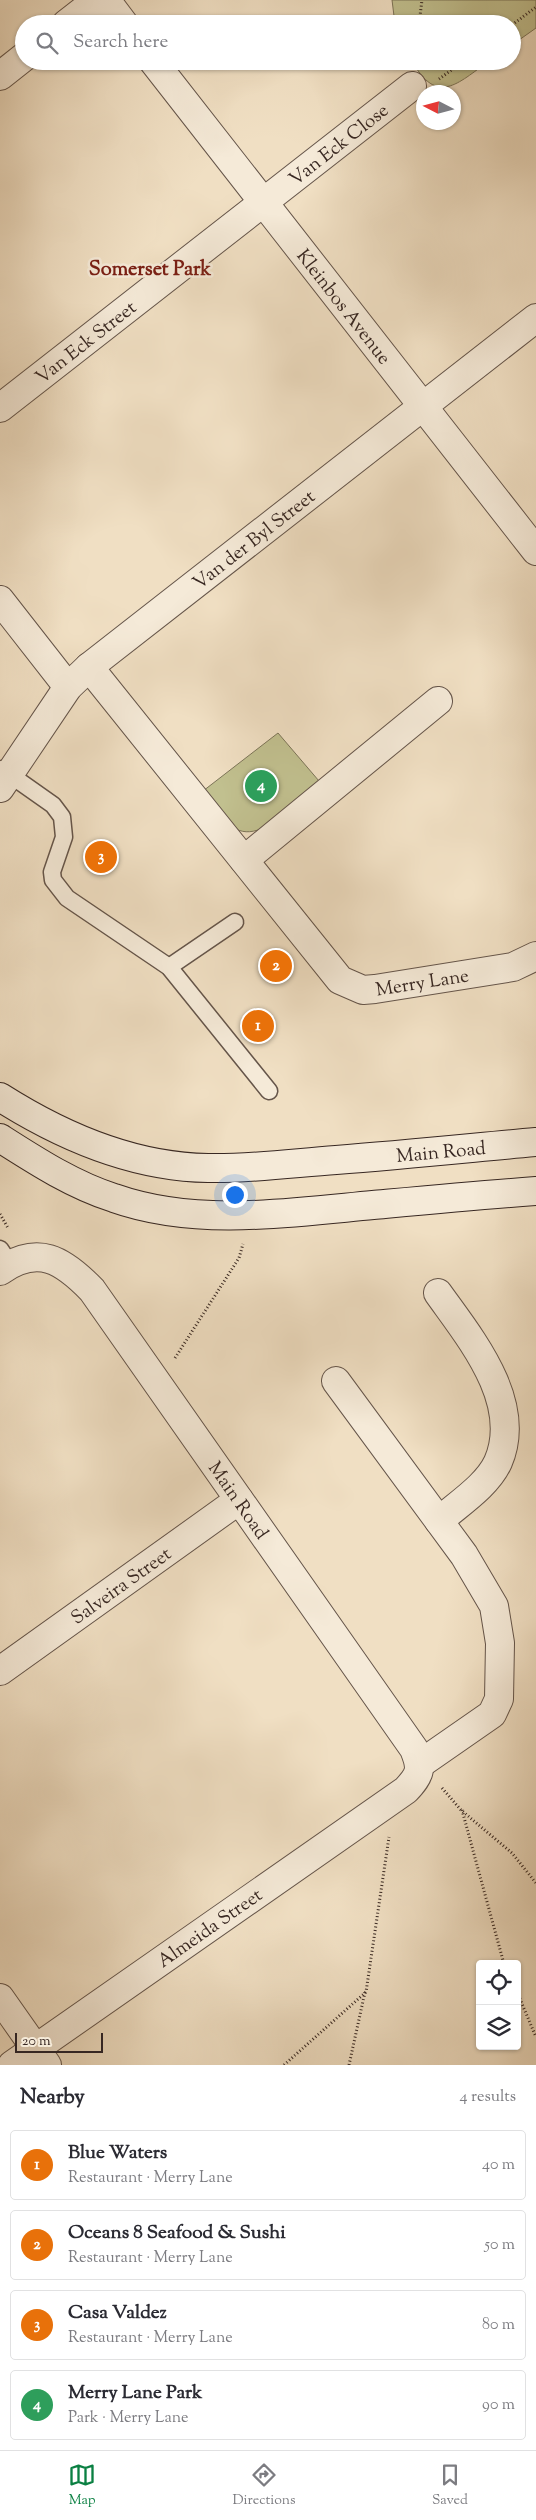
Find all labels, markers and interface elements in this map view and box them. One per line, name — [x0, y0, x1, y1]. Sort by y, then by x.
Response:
search box — [15, 15, 521, 70]
icon: search — [33, 29, 61, 57]
text: Search here — [73, 29, 168, 56]
north arrow — [416, 85, 461, 130]
street label: Van Eck Close — [284, 98, 395, 193]
street label: Kleinbos Avenue — [289, 244, 396, 371]
district label: Somerset Park — [89, 256, 211, 285]
street label: Van Eck Street — [30, 295, 143, 392]
street label: Van der Byl Street — [188, 484, 322, 597]
pin: 4 — [245, 767, 277, 805]
pin: 3 — [85, 838, 117, 876]
pin: 2 — [260, 947, 292, 985]
street label: Merry Lane — [374, 963, 471, 1005]
pin: 1 — [242, 1007, 274, 1045]
street label: Main Road — [395, 1136, 487, 1171]
your location — [222, 1182, 248, 1208]
street label: Main Road — [200, 1457, 274, 1546]
street label: Salveira Street — [66, 1541, 178, 1632]
street label: Almeida Street — [152, 1882, 269, 1975]
map controls — [476, 1960, 521, 2050]
button: locate — [476, 1960, 521, 2005]
button: layers — [476, 2005, 521, 2050]
scale bar — [15, 2030, 102, 2053]
text: 20 m — [22, 2032, 51, 2052]
text: Nearby — [20, 2083, 85, 2113]
text: 4 results — [460, 2086, 516, 2109]
text: Blue Waters — [68, 2140, 167, 2167]
text: 1 — [34, 2154, 40, 2177]
text: 40 m — [482, 2154, 515, 2177]
text: Restaurant · Merry Lane — [68, 2167, 233, 2190]
text: Oceans 8 Seafood & Sushi — [68, 2220, 286, 2247]
text: 2 — [33, 2234, 41, 2257]
text: 50 m — [484, 2234, 515, 2257]
text: Restaurant · Merry Lane — [68, 2247, 233, 2270]
text: Casa Valdez — [68, 2300, 167, 2327]
text: 3 — [34, 2314, 40, 2337]
text: 80 m — [482, 2314, 515, 2337]
text: Restaurant · Merry Lane — [68, 2327, 233, 2350]
text: Merry Lane Park — [68, 2380, 202, 2407]
text: 4 — [33, 2394, 41, 2417]
text: 90 m — [482, 2394, 515, 2417]
text: Park · Merry Lane — [68, 2407, 189, 2430]
tab: Map — [68, 2461, 96, 2511]
tab: Directions — [232, 2461, 296, 2511]
tab: Saved — [432, 2461, 468, 2511]

